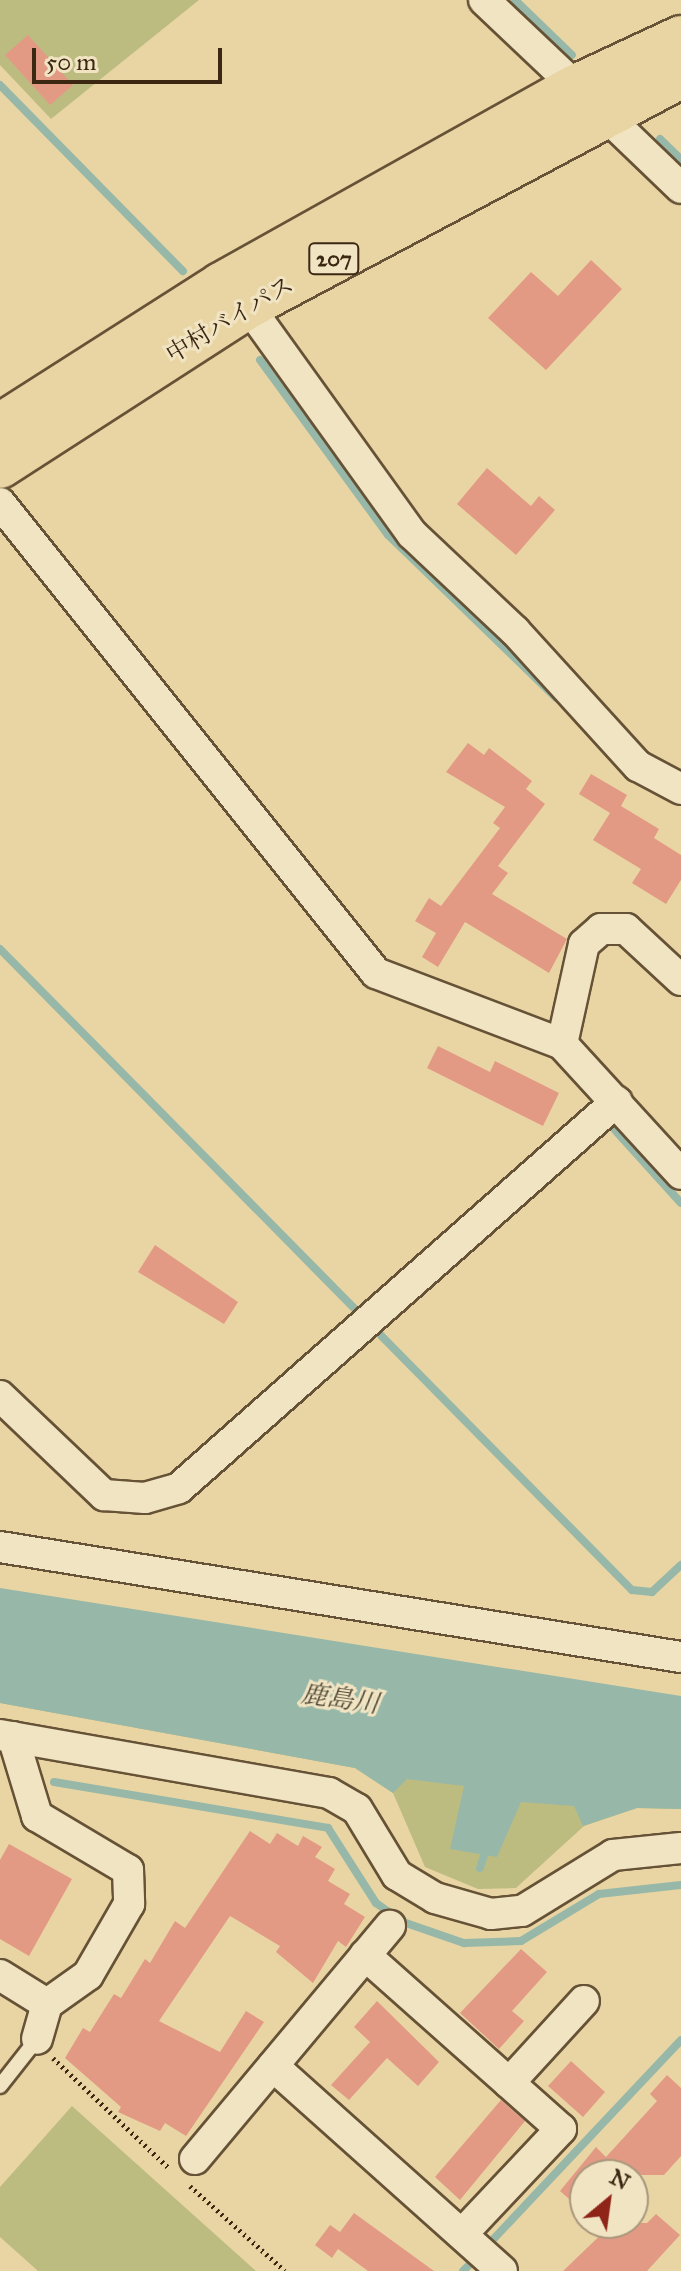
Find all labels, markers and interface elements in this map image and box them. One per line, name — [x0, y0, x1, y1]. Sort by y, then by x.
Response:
scale bar — [36, 32, 226, 82]
text: 50 m — [46, 47, 96, 77]
road number: 207 — [308, 241, 360, 277]
street label: 中村バイパス — [161, 271, 299, 369]
water label: 鹿島川 — [299, 1678, 381, 1720]
north arrow — [569, 2159, 649, 2239]
text: N — [605, 2163, 635, 2196]

